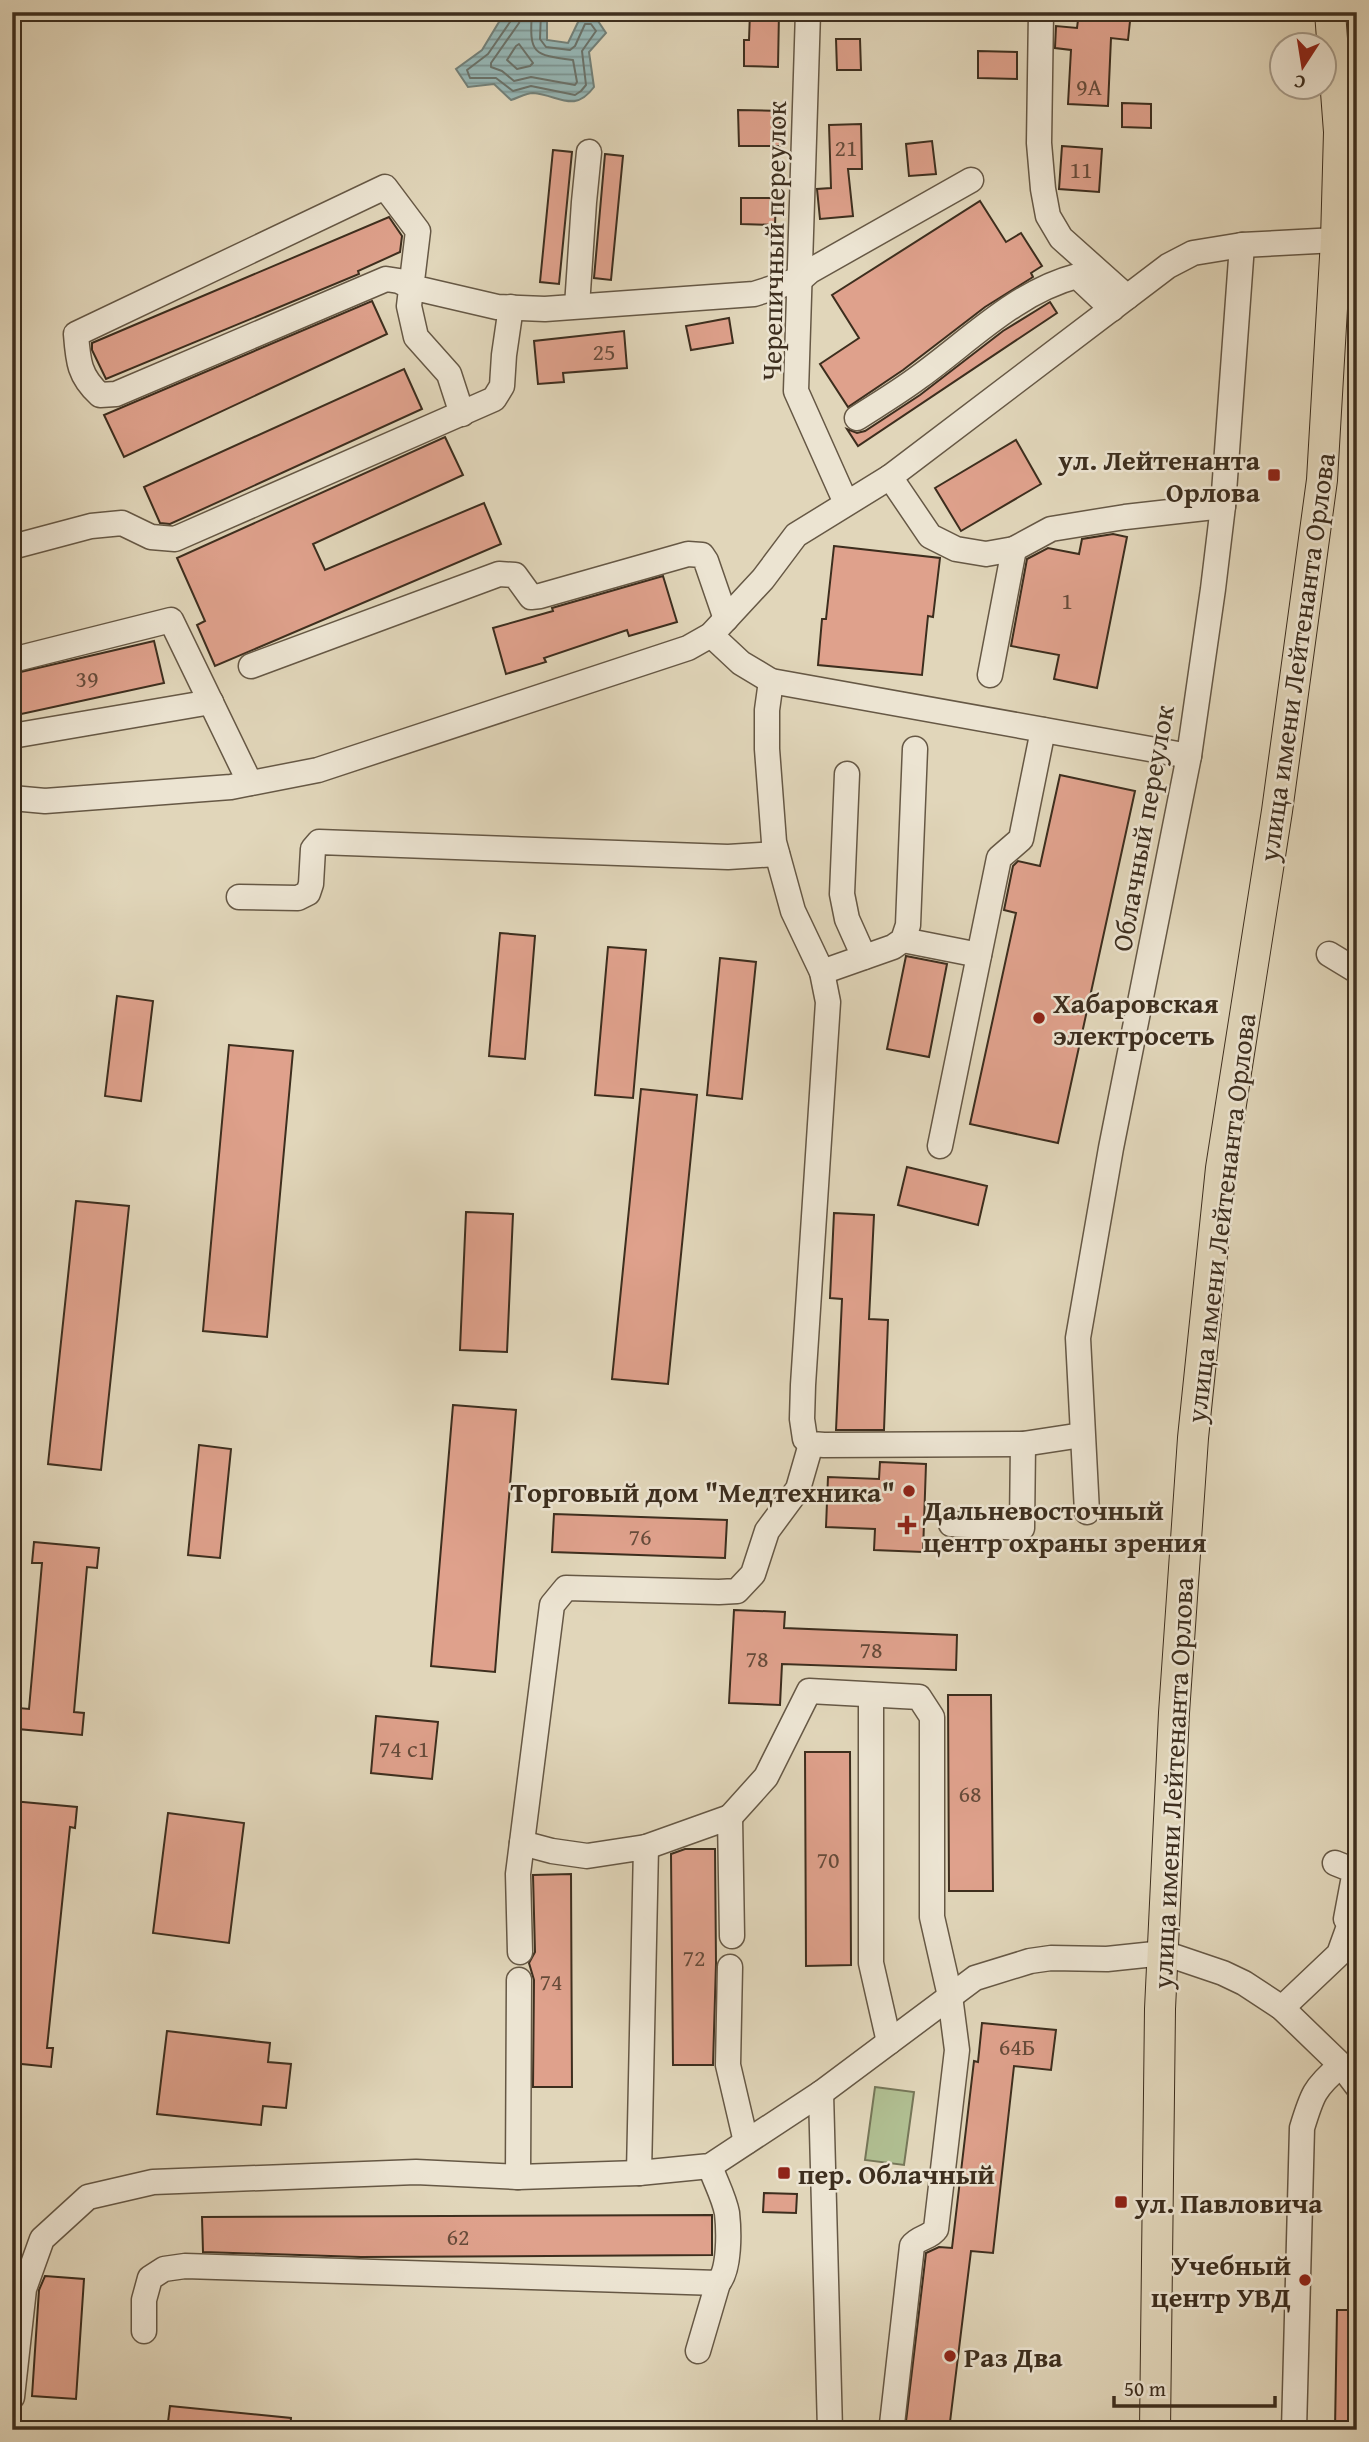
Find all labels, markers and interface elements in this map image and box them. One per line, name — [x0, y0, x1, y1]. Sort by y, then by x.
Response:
north arrow — [1268, 32, 1338, 102]
text: С — [1291, 68, 1308, 97]
house number: 9А — [1076, 69, 1103, 104]
street label: Черепичный переулок — [750, 100, 796, 382]
house number: 21 — [834, 130, 858, 165]
house number: 11 — [1069, 152, 1093, 187]
house number: 25 — [592, 334, 616, 369]
place label: ул. Лейтенанта Орлова — [1057, 439, 1261, 512]
street label: улица имени Лейтенанта Орлова — [1247, 449, 1345, 865]
marker: ул. Лейтенанта Орлова — [1266, 467, 1282, 483]
house number: 1 — [1061, 583, 1073, 618]
house number: 39 — [75, 661, 99, 696]
street label: Облачный переулок — [1100, 701, 1184, 954]
place label: Хабаровская электросеть — [1053, 982, 1219, 1055]
marker: Хабаровская электросеть — [1031, 1010, 1047, 1026]
street label: улица имени Лейтенанта Орлова — [1174, 1010, 1266, 1426]
place label: Торговый дом "Медтехника" — [511, 1471, 895, 1512]
marker: Торговый дом "Медтехника" — [901, 1483, 917, 1499]
place label: Дальневосточный центр охраны зрения — [922, 1489, 1206, 1562]
marker: Дальневосточный центр охраны зрения — [897, 1515, 917, 1535]
house number: 76 — [628, 1519, 652, 1554]
street label: улица имени Лейтенанта Орлова — [1141, 1575, 1203, 1991]
house number: 78 — [859, 1632, 883, 1667]
house number: 78 — [745, 1641, 769, 1676]
house number: 74 с1 — [379, 1731, 429, 1766]
house number: 68 — [958, 1776, 982, 1811]
house number: 70 — [816, 1842, 840, 1877]
house number: 72 — [682, 1940, 706, 1975]
house number: 74 — [539, 1964, 563, 1999]
house number: 64Б — [999, 2029, 1035, 2064]
place label: пер. Облачный — [798, 2153, 995, 2194]
marker: пер. Облачный — [776, 2165, 792, 2181]
place label: ул. Павловича — [1134, 2182, 1323, 2223]
marker: ул. Павловича — [1113, 2194, 1129, 2210]
house number: 62 — [446, 2219, 470, 2254]
place label: Учебный центр УВД — [1151, 2244, 1291, 2317]
marker: Учебный центр УВД — [1297, 2272, 1313, 2288]
place label: Раз Два — [964, 2336, 1063, 2377]
marker: Раз Два — [942, 2348, 958, 2364]
scale bar — [1114, 2365, 1274, 2409]
text: 50 m — [1124, 2373, 1166, 2404]

